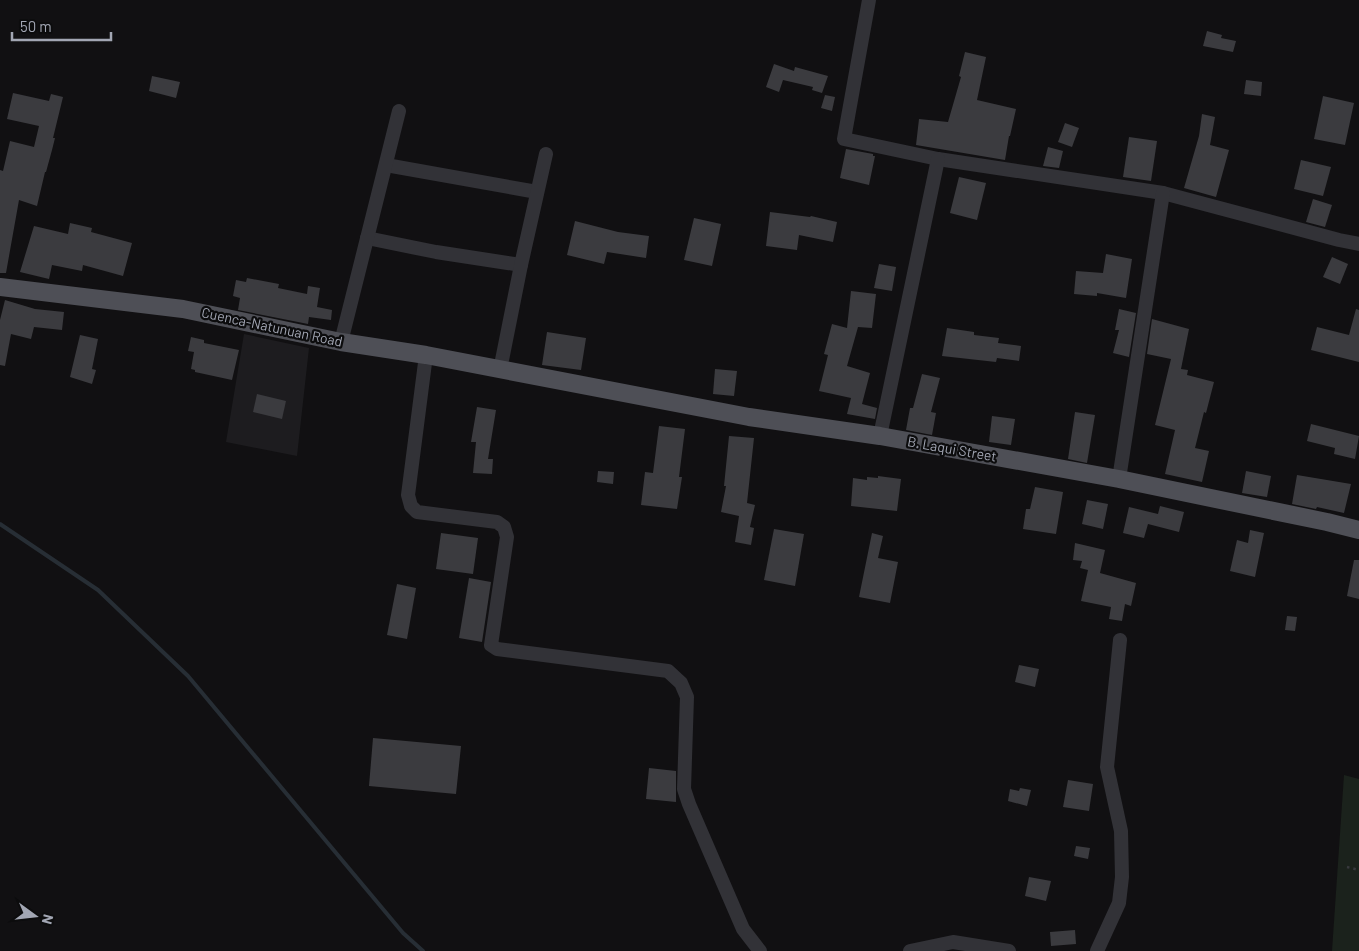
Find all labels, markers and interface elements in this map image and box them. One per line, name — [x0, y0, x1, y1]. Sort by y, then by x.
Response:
scale bar — [12, 10, 111, 42]
text: 50 m — [20, 17, 52, 35]
street label: Cuenca-Natunuan Road — [200, 303, 344, 350]
street label: B. Laqui Street — [906, 432, 998, 465]
north arrow — [10, 891, 60, 941]
text: N — [39, 913, 57, 926]

